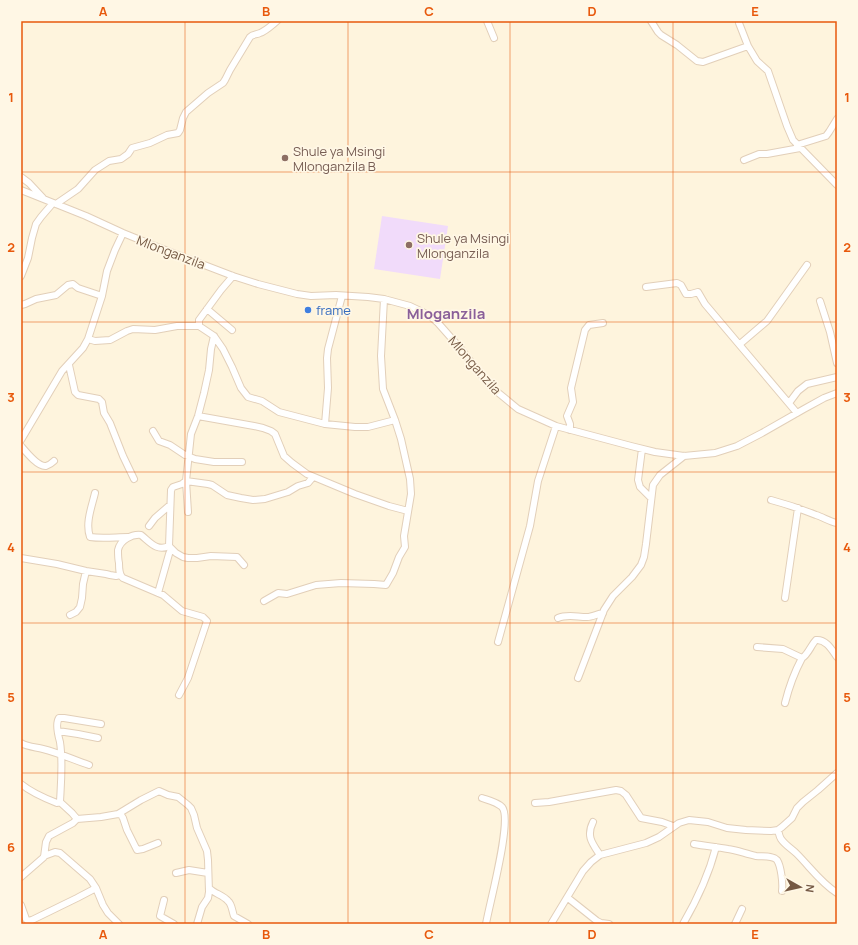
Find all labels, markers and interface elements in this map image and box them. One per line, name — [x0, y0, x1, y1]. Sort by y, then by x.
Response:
text: A — [99, 2, 108, 20]
text: B — [262, 2, 270, 20]
text: C — [424, 2, 434, 20]
text: D — [587, 2, 597, 20]
text: E — [751, 2, 759, 20]
text: 1 — [8, 88, 14, 106]
text: 1 — [844, 88, 850, 106]
place label: Shule ya Msingi Mlonganzila B — [293, 142, 385, 175]
marker: Shule ya Msingi Mlonganzila B — [280, 153, 290, 163]
place label: Shule ya Msingi Mlonganzila — [417, 229, 509, 262]
street label: Mlonganzila — [134, 231, 208, 273]
text: 2 — [7, 238, 15, 256]
text: 2 — [843, 238, 851, 256]
marker: Shule ya Msingi Mlonganzila — [404, 240, 414, 250]
place label: frame — [316, 301, 351, 319]
district label: Mloganzila — [407, 303, 485, 324]
marker: frame — [303, 305, 313, 315]
street label: Mlonganzila — [445, 332, 505, 398]
text: 3 — [7, 388, 15, 406]
text: 3 — [843, 388, 851, 406]
text: 4 — [7, 538, 15, 556]
text: 4 — [843, 538, 851, 556]
text: 5 — [7, 688, 15, 706]
text: 5 — [843, 688, 851, 706]
text: 6 — [7, 838, 15, 856]
text: 6 — [843, 838, 851, 856]
north arrow — [780, 867, 820, 907]
text: N — [802, 884, 818, 894]
text: A — [99, 925, 108, 943]
text: B — [262, 925, 270, 943]
text: C — [424, 925, 434, 943]
text: D — [587, 925, 597, 943]
text: E — [751, 925, 759, 943]

